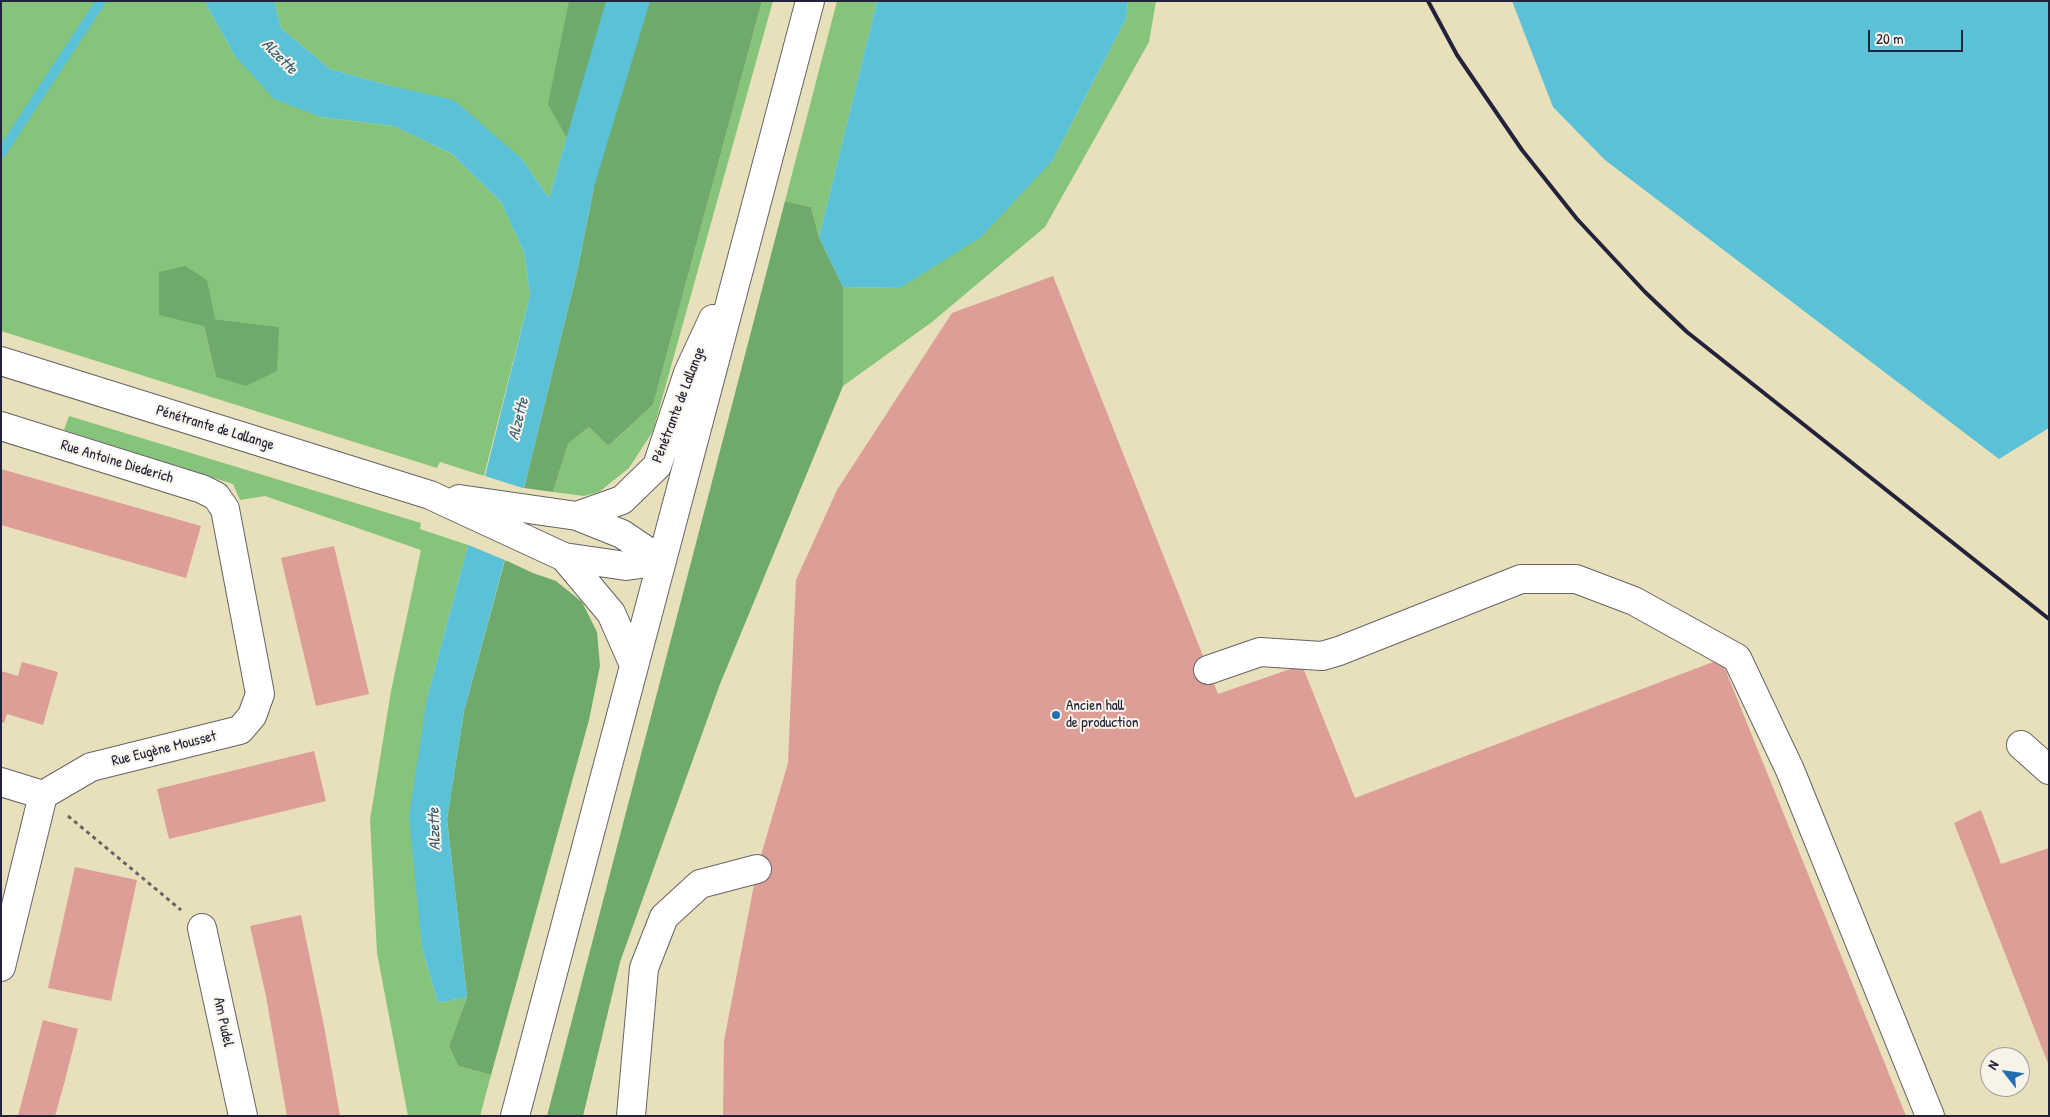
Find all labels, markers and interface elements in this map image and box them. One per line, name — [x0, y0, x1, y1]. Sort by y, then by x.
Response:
scale bar — [1870, 20, 1965, 52]
text: 20 m — [1876, 28, 1903, 49]
water label: Alzette — [257, 35, 301, 79]
street label: Pénétrante de Lallange — [649, 345, 709, 465]
water label: Alzette — [505, 396, 533, 442]
street label: Pénétrante de Lallange — [154, 401, 276, 455]
street label: Rue Antoine Diederich — [59, 436, 175, 488]
place label: Ancien hall de production — [1066, 697, 1139, 732]
marker: Ancien hall de production — [1050, 709, 1062, 721]
street label: Rue Eugène Mousset — [110, 727, 218, 771]
water label: Alzette — [425, 807, 445, 851]
street label: Am Pudel — [209, 996, 237, 1048]
north arrow — [1980, 1047, 2030, 1097]
text: N — [1982, 1057, 2003, 1073]

